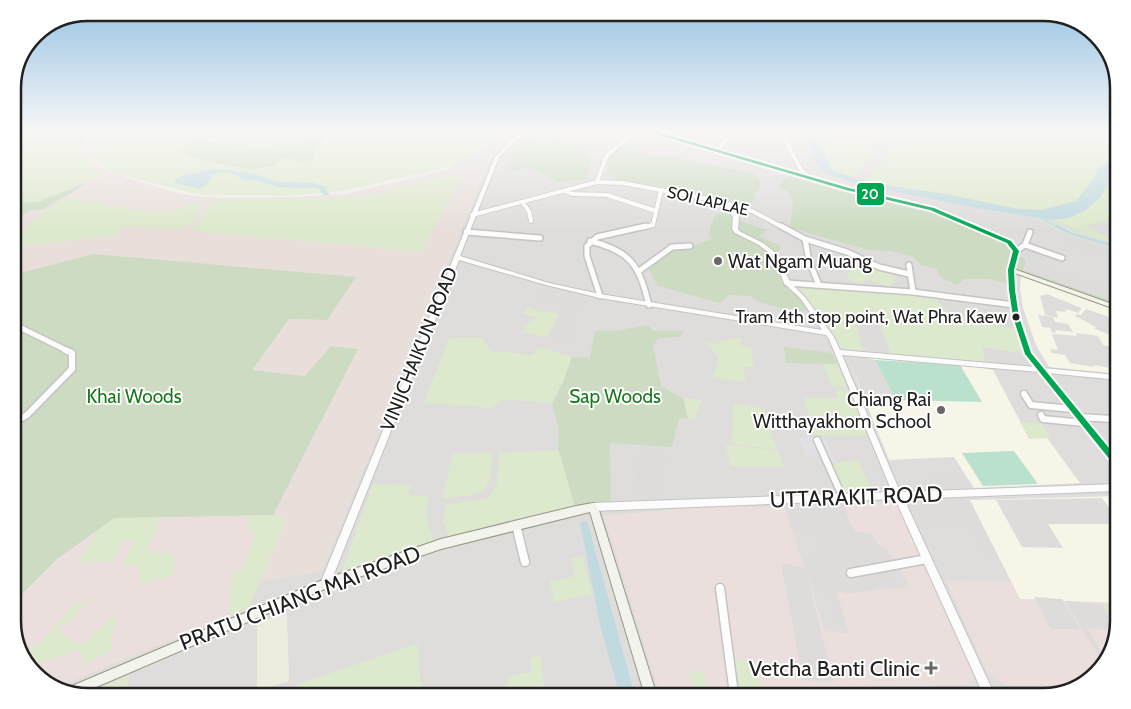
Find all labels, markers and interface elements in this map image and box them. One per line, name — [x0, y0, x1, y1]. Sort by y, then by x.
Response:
street label: SOI LAPLAE — [665, 182, 751, 220]
line badge: 20 — [856, 182, 885, 206]
text: 20 — [861, 185, 879, 203]
place label: Wat Ngam Muang — [728, 250, 872, 273]
marker: Wat Ngam Muang — [712, 255, 724, 267]
street label: VINIJCHAIKUN ROAD — [376, 264, 462, 434]
place label: Tram 4th stop point, Wat Phra Kaew — [735, 306, 1007, 328]
marker: Tram 4th stop point, Wat Phra Kaew — [1011, 312, 1021, 322]
park label: Khai Woods — [86, 385, 182, 408]
park label: Sap Woods — [569, 385, 661, 408]
place label: Chiang Rai Witthayakhom School — [753, 388, 932, 433]
marker: Chiang Rai Witthayakhom School — [935, 404, 947, 416]
street label: UTTARAKIT ROAD — [769, 480, 943, 514]
street label: PRATU CHIANG MAI ROAD — [176, 540, 424, 656]
place label: Vetcha Banti Clinic — [749, 655, 920, 682]
marker: Vetcha Banti Clinic — [924, 661, 938, 675]

